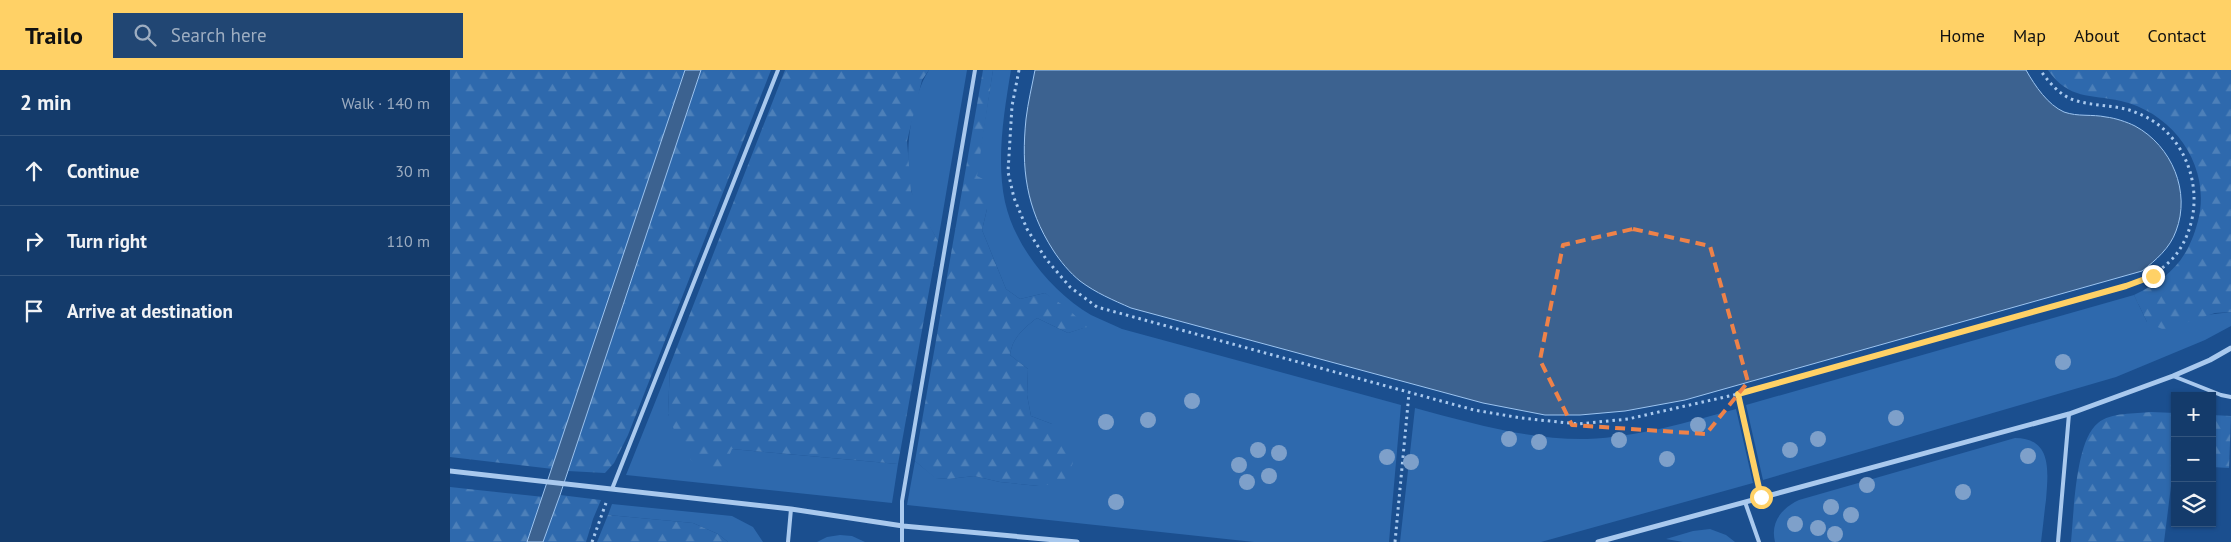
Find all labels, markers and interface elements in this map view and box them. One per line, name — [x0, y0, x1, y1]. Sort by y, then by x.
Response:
search box — [113, 13, 463, 58]
text: Trailo — [25, 20, 83, 51]
icon: search — [131, 21, 159, 49]
text: Search here — [171, 23, 267, 47]
text: Home — [1939, 24, 1985, 47]
text: Map — [2013, 24, 2046, 47]
text: About — [2074, 24, 2120, 47]
text: Contact — [2148, 24, 2206, 47]
text: 2 min — [20, 89, 71, 116]
text: Walk · 140 m — [341, 93, 430, 113]
icon: ahead — [20, 157, 48, 185]
text: Continue — [67, 159, 139, 183]
text: 30 m — [395, 161, 430, 181]
icon: right — [20, 227, 48, 255]
text: Turn right — [67, 229, 147, 253]
text: 110 m — [387, 231, 430, 251]
route end — [2142, 265, 2165, 288]
icon: arrive — [20, 297, 48, 325]
text: Arrive at destination — [67, 299, 233, 323]
map controls — [2171, 392, 2216, 527]
button: + — [2171, 392, 2216, 437]
button: − — [2171, 437, 2216, 482]
button: layers — [2171, 482, 2216, 527]
route start — [1750, 486, 1773, 509]

